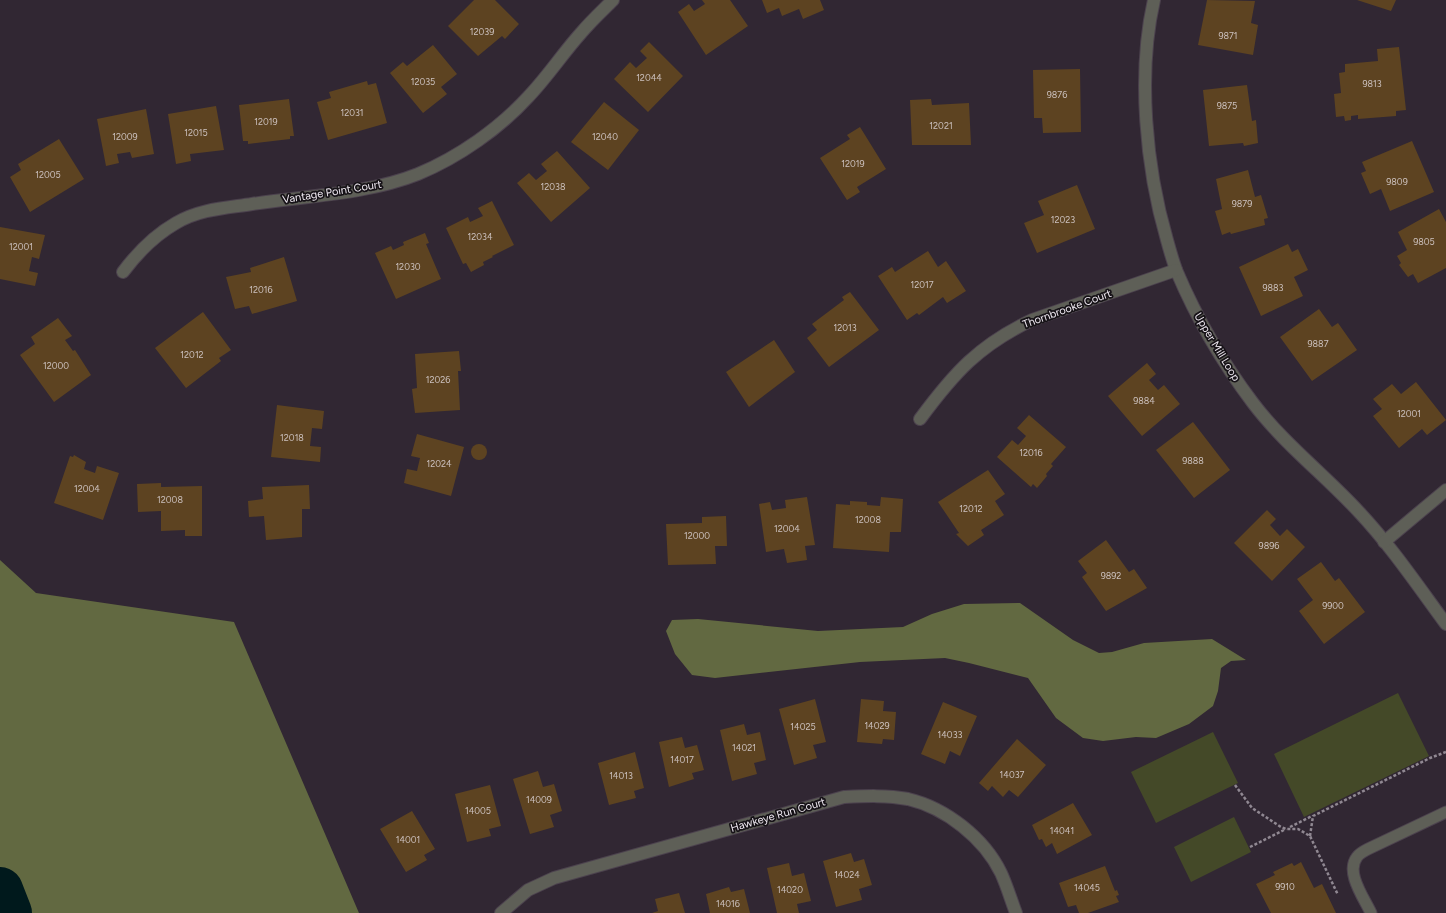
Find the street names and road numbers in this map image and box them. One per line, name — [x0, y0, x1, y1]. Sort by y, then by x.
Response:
street label: Vantage Point Court — [281, 178, 383, 206]
street label: Thornbrooke Court — [1021, 287, 1113, 331]
street label: Upper Mill Loop — [1191, 310, 1243, 384]
street label: Hawkeye Run Court — [729, 795, 827, 835]

